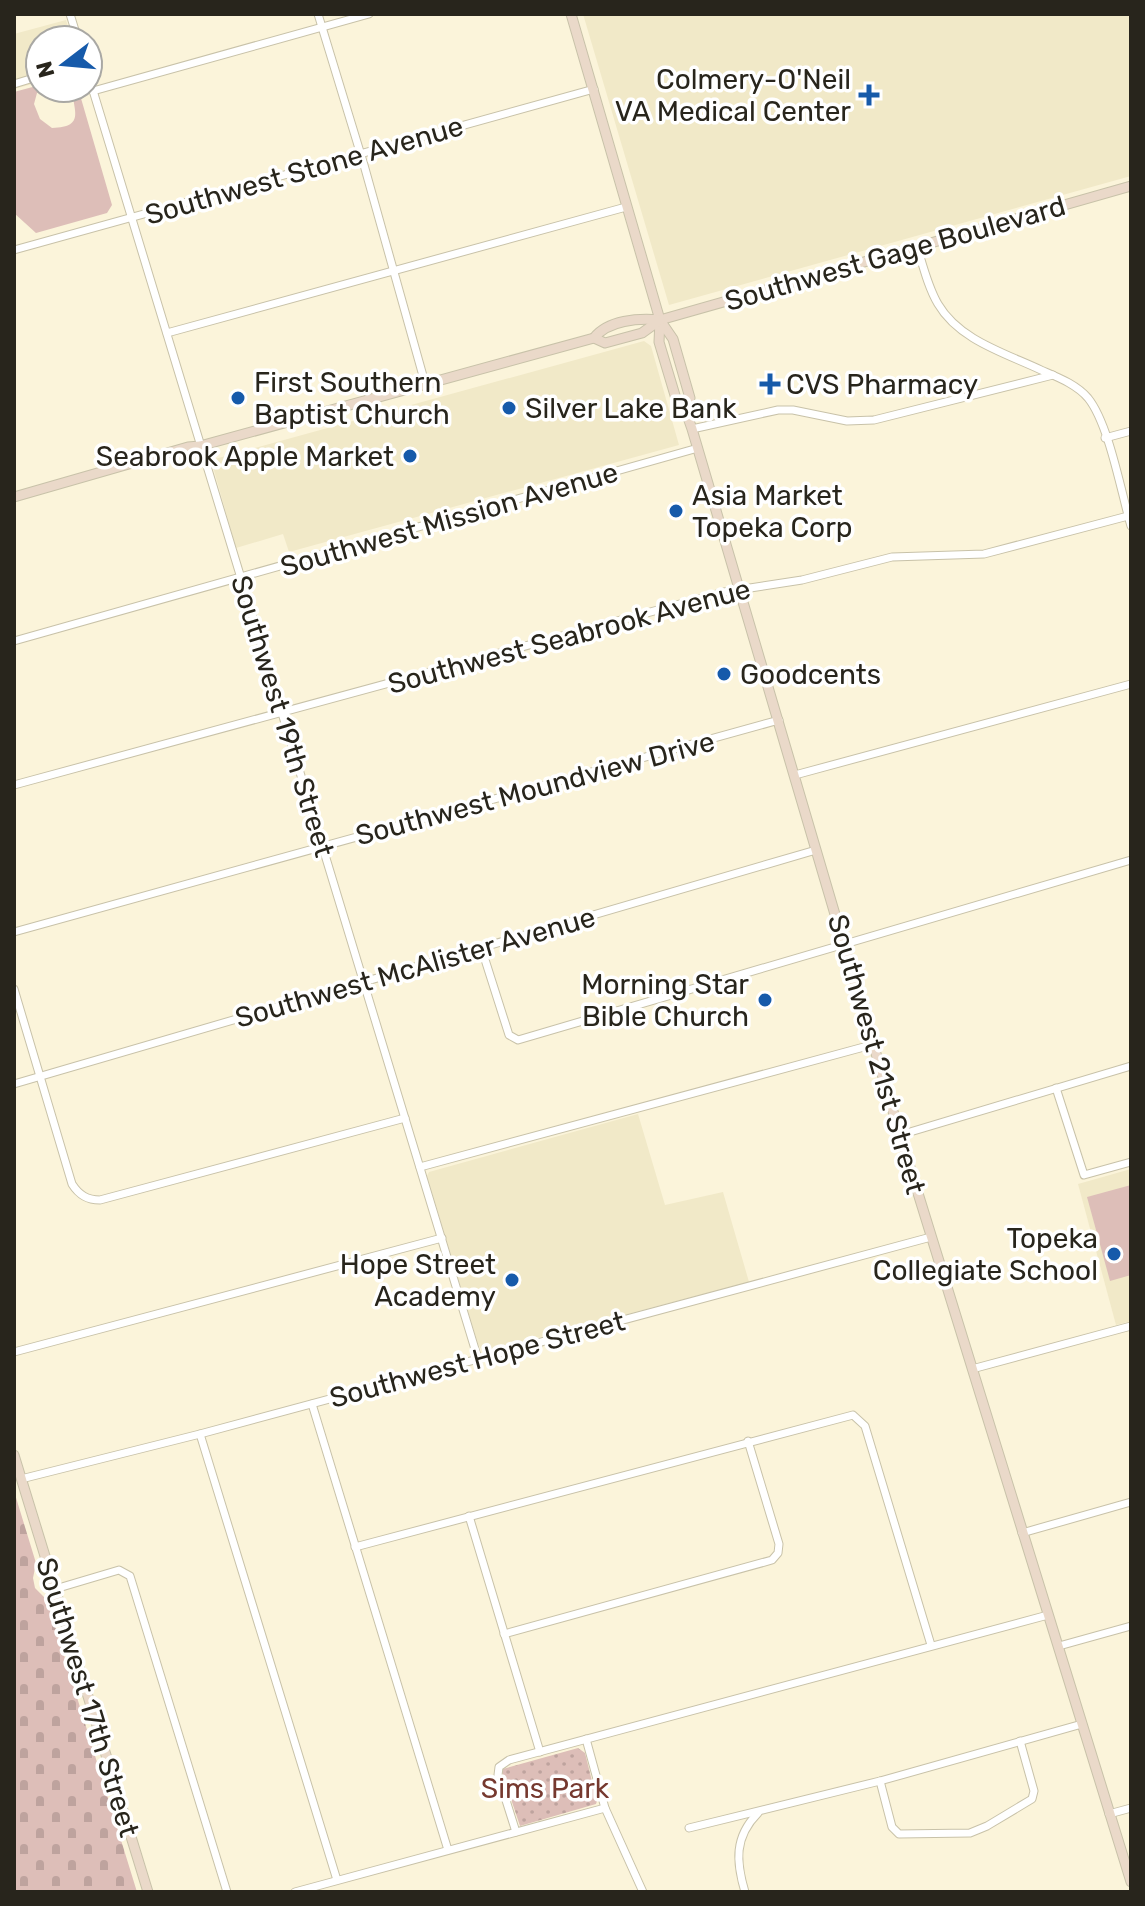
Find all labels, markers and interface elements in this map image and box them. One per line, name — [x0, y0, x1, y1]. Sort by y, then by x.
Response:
north arrow — [24, 24, 104, 104]
text: N — [30, 58, 60, 81]
place label: Colmery-O'Neil VA Medical Center — [615, 63, 851, 128]
marker: Colmery-O'Neil VA Medical Center — [858, 84, 880, 106]
street label: Southwest Stone Avenue — [141, 109, 467, 232]
street label: Southwest Gage Boulevard — [721, 189, 1069, 318]
place label: First Southern Baptist Church — [254, 366, 450, 431]
place label: CVS Pharmacy — [786, 368, 978, 401]
marker: CVS Pharmacy — [761, 375, 779, 393]
marker: First Southern Baptist Church — [229, 389, 247, 407]
place label: Silver Lake Bank — [525, 392, 737, 425]
marker: Silver Lake Bank — [500, 399, 518, 417]
place label: Seabrook Apple Market — [96, 440, 394, 473]
marker: Seabrook Apple Market — [401, 447, 419, 465]
street label: Southwest Mission Avenue — [277, 455, 622, 584]
place label: Asia Market Topeka Corp — [692, 479, 853, 544]
marker: Asia Market Topeka Corp — [667, 502, 685, 520]
street label: Southwest 19th Street — [224, 572, 341, 861]
street label: Southwest Seabrook Avenue — [384, 572, 754, 701]
place label: Goodcents — [740, 658, 881, 691]
marker: Goodcents — [715, 665, 733, 683]
street label: Southwest Moundview Drive — [352, 725, 718, 852]
street label: Southwest McAlister Avenue — [231, 900, 599, 1035]
street label: Southwest 21st Street — [821, 910, 932, 1198]
place label: Morning Star Bible Church — [581, 968, 749, 1033]
marker: Morning Star Bible Church — [756, 991, 774, 1009]
place label: Topeka Collegiate School — [873, 1222, 1098, 1287]
marker: Topeka Collegiate School — [1105, 1245, 1123, 1263]
place label: Hope Street Academy — [340, 1248, 496, 1313]
marker: Hope Street Academy — [503, 1271, 521, 1289]
street label: Southwest Hope Street — [326, 1304, 628, 1415]
street label: Southwest 17th Street — [29, 1554, 146, 1841]
park label: Sims Park — [481, 1772, 610, 1805]

